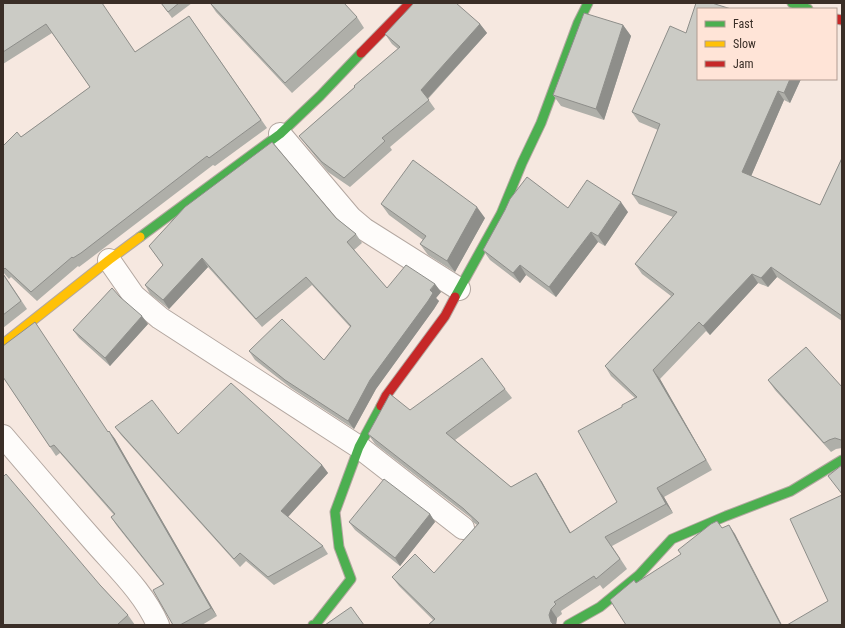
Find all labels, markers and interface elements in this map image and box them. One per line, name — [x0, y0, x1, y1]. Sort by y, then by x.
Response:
legend — [697, 8, 837, 80]
text: Fast — [733, 17, 754, 31]
text: Slow — [733, 37, 756, 51]
text: Jam — [733, 57, 754, 71]

